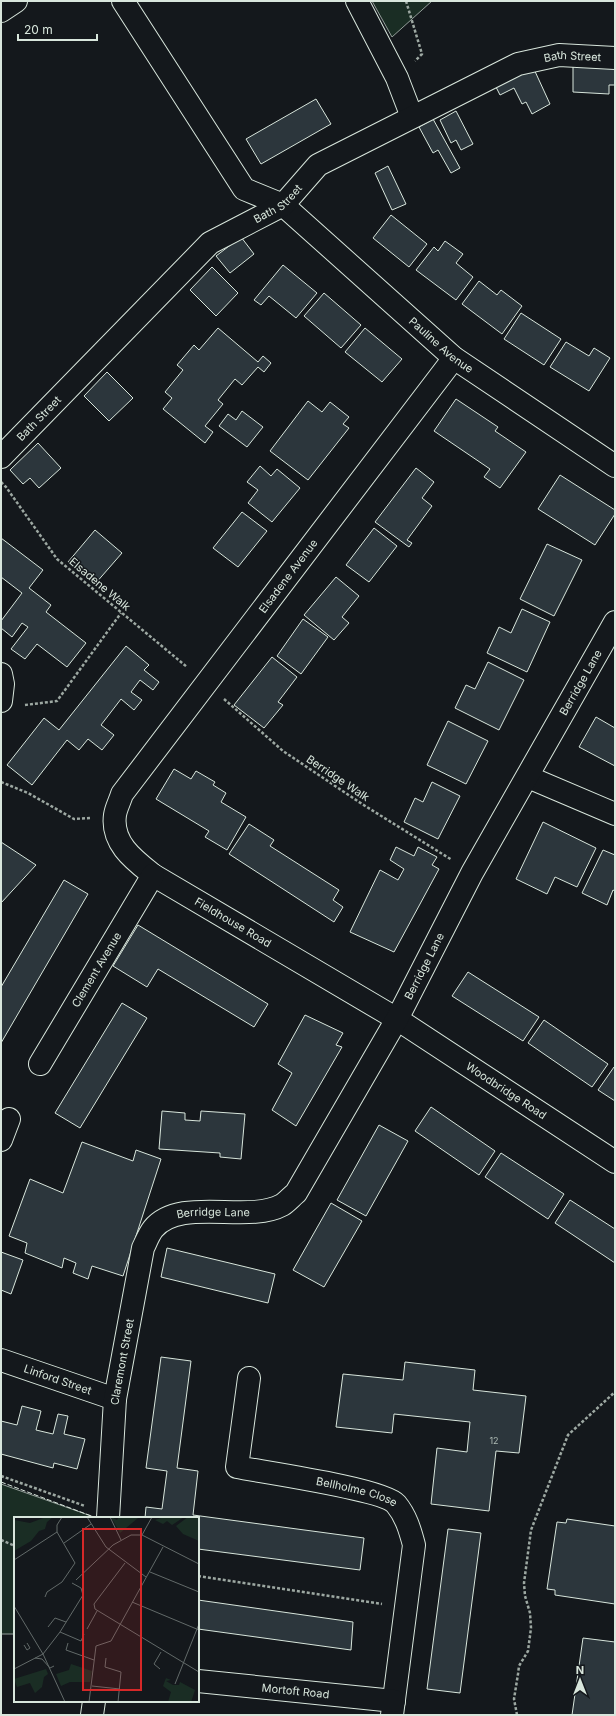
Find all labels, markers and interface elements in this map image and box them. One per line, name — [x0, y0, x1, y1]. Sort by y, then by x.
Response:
scale bar — [18, 16, 97, 42]
text: 20 m — [24, 22, 53, 37]
street label: Bath Street — [542, 48, 602, 65]
street label: Bath Street — [251, 181, 305, 226]
street label: Pauline Avenue — [406, 314, 476, 376]
street label: Bath Street — [14, 393, 64, 444]
street label: Elsadene Avenue — [256, 536, 320, 616]
street label: Elsadene Walk — [67, 554, 133, 614]
street label: Berridge Lane — [556, 647, 605, 718]
street label: Berridge Walk — [304, 752, 372, 804]
street label: Fieldhouse Road — [192, 894, 274, 950]
street label: Clement Avenue — [69, 929, 124, 1010]
street label: Berridge Lane — [401, 930, 447, 1002]
street label: Woodbridge Road — [463, 1059, 549, 1122]
street label: Berridge Lane — [175, 1205, 250, 1221]
street label: Claremont Street — [108, 1317, 137, 1406]
street label: Linford Street — [22, 1361, 94, 1398]
house number: 12 — [489, 1435, 499, 1446]
street label: Bellholme Close — [315, 1474, 400, 1510]
inset map — [14, 1517, 199, 1702]
north arrow — [560, 1660, 600, 1700]
text: N — [576, 1663, 584, 1677]
street label: Mortoft Road — [261, 1681, 330, 1701]

